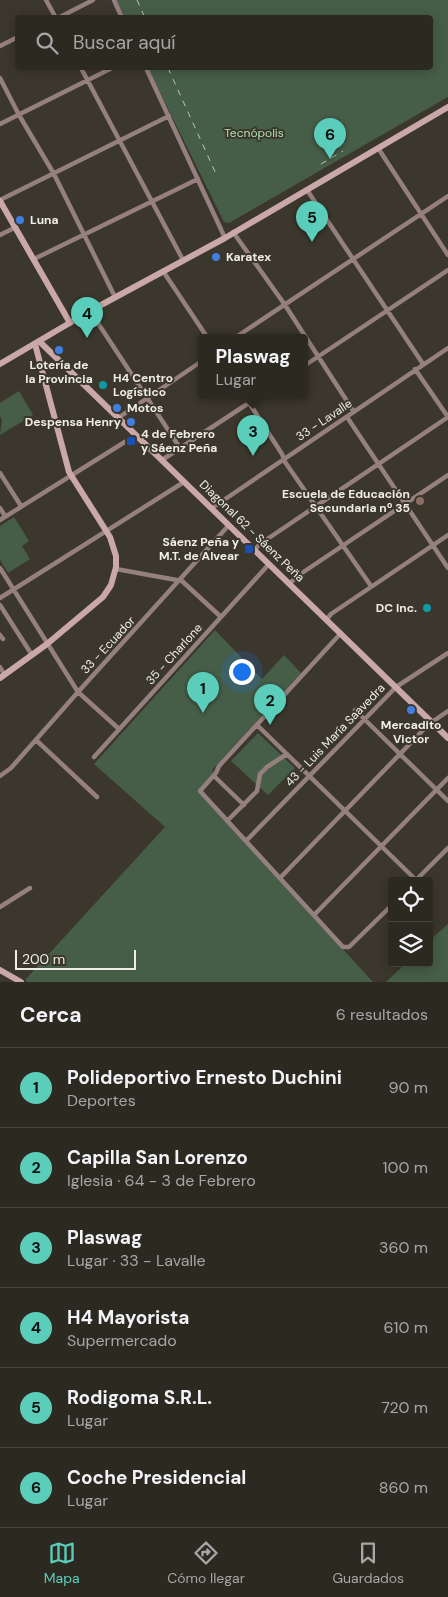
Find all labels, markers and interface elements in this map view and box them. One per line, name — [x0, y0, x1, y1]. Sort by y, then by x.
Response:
search box — [15, 15, 433, 70]
icon: search — [33, 29, 61, 57]
text: Buscar aquí — [73, 30, 176, 55]
pin: 6 — [314, 118, 346, 159]
park label: Tecnópolis — [224, 125, 284, 141]
pin: 5 — [296, 201, 328, 242]
place label: Luna — [30, 212, 59, 228]
marker: Luna — [14, 214, 26, 226]
place label: Karatex — [226, 249, 271, 265]
marker: Karatex — [210, 251, 222, 263]
pin: 4 — [71, 297, 103, 338]
popup — [198, 334, 308, 399]
marker: Lotería de la Provincia — [53, 344, 65, 356]
text: Plaswag — [215, 344, 291, 369]
place label: Lotería de la Provincia — [25, 357, 93, 387]
text: Lugar — [215, 369, 257, 390]
place label: H4 Centro Logístico — [113, 370, 173, 400]
marker: H4 Centro Logístico — [97, 379, 109, 391]
street label: 33 - Lavalle — [293, 395, 355, 445]
place label: Motos — [127, 400, 163, 416]
marker: Motos — [111, 402, 123, 414]
place label: Despensa Henry — [25, 414, 122, 430]
pin: 3 — [237, 415, 269, 456]
marker: Despensa Henry — [125, 416, 137, 428]
place label: 4 de Febrero y Sáenz Peña — [141, 426, 217, 456]
marker: 4 de Febrero y Sáenz Peña — [125, 435, 137, 447]
street label: Diagonal 62 - Sáenz Peña — [196, 477, 308, 585]
place label: Escuela de Educación Secundaria nº 35 — [282, 486, 410, 516]
marker: Escuela de Educación Secundaria nº 35 — [414, 495, 426, 507]
place label: Sáenz Peña y M.T. de Alvear — [159, 534, 240, 564]
marker: Sáenz Peña y M.T. de Alvear — [243, 543, 255, 555]
place label: DC Inc. — [376, 600, 417, 616]
marker: DC Inc. — [421, 602, 433, 614]
street label: 33 - Ecuador — [77, 612, 139, 677]
street label: 35 - Charlone — [142, 620, 206, 688]
your location — [229, 659, 255, 685]
pin: 1 — [187, 672, 219, 713]
street label: 43 - Luis María Saavedra — [282, 680, 388, 790]
pin: 2 — [254, 684, 286, 725]
marker: Mercadito Victor — [405, 704, 417, 716]
place label: Mercadito Victor — [381, 717, 441, 747]
map controls — [388, 877, 433, 967]
button: locate — [388, 877, 433, 922]
button: layers — [388, 922, 433, 967]
scale bar — [15, 947, 136, 970]
text: 200 m — [22, 950, 65, 968]
text: Cerca — [20, 1001, 82, 1029]
text: 6 resultados — [336, 1004, 428, 1025]
text: Polideportivo Ernesto Duchini — [67, 1065, 342, 1090]
text: 1 — [33, 1077, 39, 1098]
text: 90 m — [388, 1077, 428, 1098]
text: Deportes — [67, 1090, 136, 1111]
text: Capilla San Lorenzo — [67, 1145, 248, 1170]
text: 2 — [31, 1157, 41, 1178]
text: 100 m — [383, 1157, 428, 1178]
text: Iglesia · 64 - 3 de Febrero — [67, 1170, 256, 1191]
text: Plaswag — [67, 1225, 142, 1250]
text: 3 — [31, 1237, 41, 1258]
text: 360 m — [379, 1237, 428, 1258]
text: Lugar · 33 - Lavalle — [67, 1250, 206, 1271]
text: H4 Mayorista — [67, 1305, 189, 1330]
text: 4 — [31, 1317, 41, 1338]
text: 610 m — [384, 1317, 428, 1338]
text: Supermercado — [67, 1330, 177, 1351]
text: Rodigoma S.R.L. — [67, 1385, 212, 1410]
text: 5 — [31, 1397, 41, 1418]
text: 720 m — [381, 1397, 428, 1418]
text: Lugar — [67, 1410, 108, 1431]
text: Coche Presidencial — [67, 1465, 246, 1490]
text: 6 — [31, 1477, 41, 1498]
text: 860 m — [379, 1477, 428, 1498]
text: Lugar — [67, 1490, 108, 1511]
tab: Mapa — [44, 1539, 80, 1587]
tab: Cómo llegar — [167, 1539, 245, 1587]
tab: Guardados — [332, 1539, 404, 1587]

